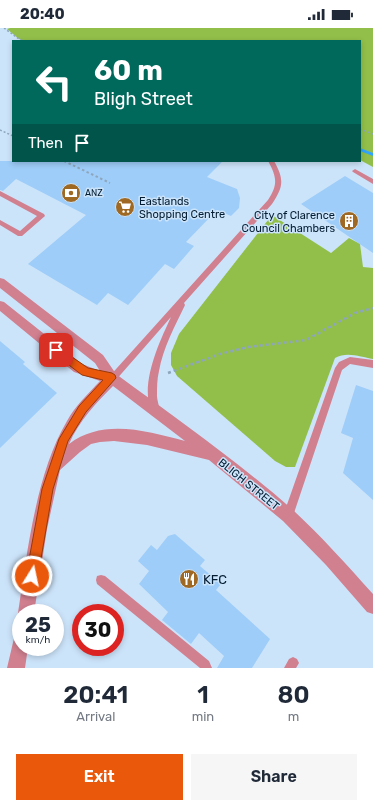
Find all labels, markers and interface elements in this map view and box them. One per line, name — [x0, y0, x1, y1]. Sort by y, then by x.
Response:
text: 20:40 — [20, 5, 65, 23]
text: 60 m — [94, 54, 163, 87]
icon: left — [28, 56, 80, 108]
text: Bligh Street — [94, 88, 193, 110]
icon: arrive — [71, 132, 93, 154]
text: Then — [28, 134, 63, 152]
bank icon: ANZ — [60, 182, 82, 204]
place label: ANZ — [85, 188, 103, 198]
place label: Eastlands Shopping Centre — [139, 195, 225, 221]
supermarket icon: Eastlands Shopping Centre — [114, 196, 136, 218]
place label: City of Clarence Council Chambers — [242, 209, 335, 235]
building icon: City of Clarence Council Chambers — [338, 210, 360, 232]
pin — [39, 333, 73, 367]
icon: arrive — [45, 339, 67, 361]
street label: BLIGH STREET — [216, 456, 282, 513]
position arrow — [11, 555, 53, 597]
restaurant icon: KFC — [178, 568, 200, 590]
place label: KFC — [203, 572, 227, 587]
speed limit sign: 30 — [72, 604, 124, 656]
text: 25 — [25, 613, 51, 637]
text: km/h — [26, 634, 50, 646]
text: 20:41 — [63, 681, 128, 709]
text: 1 — [197, 681, 209, 709]
text: 80 — [278, 681, 310, 709]
text: Arrival — [76, 709, 115, 724]
text: min — [192, 709, 214, 724]
text: m — [288, 709, 299, 724]
button: Exit — [16, 754, 183, 800]
button: Share — [191, 754, 357, 800]

